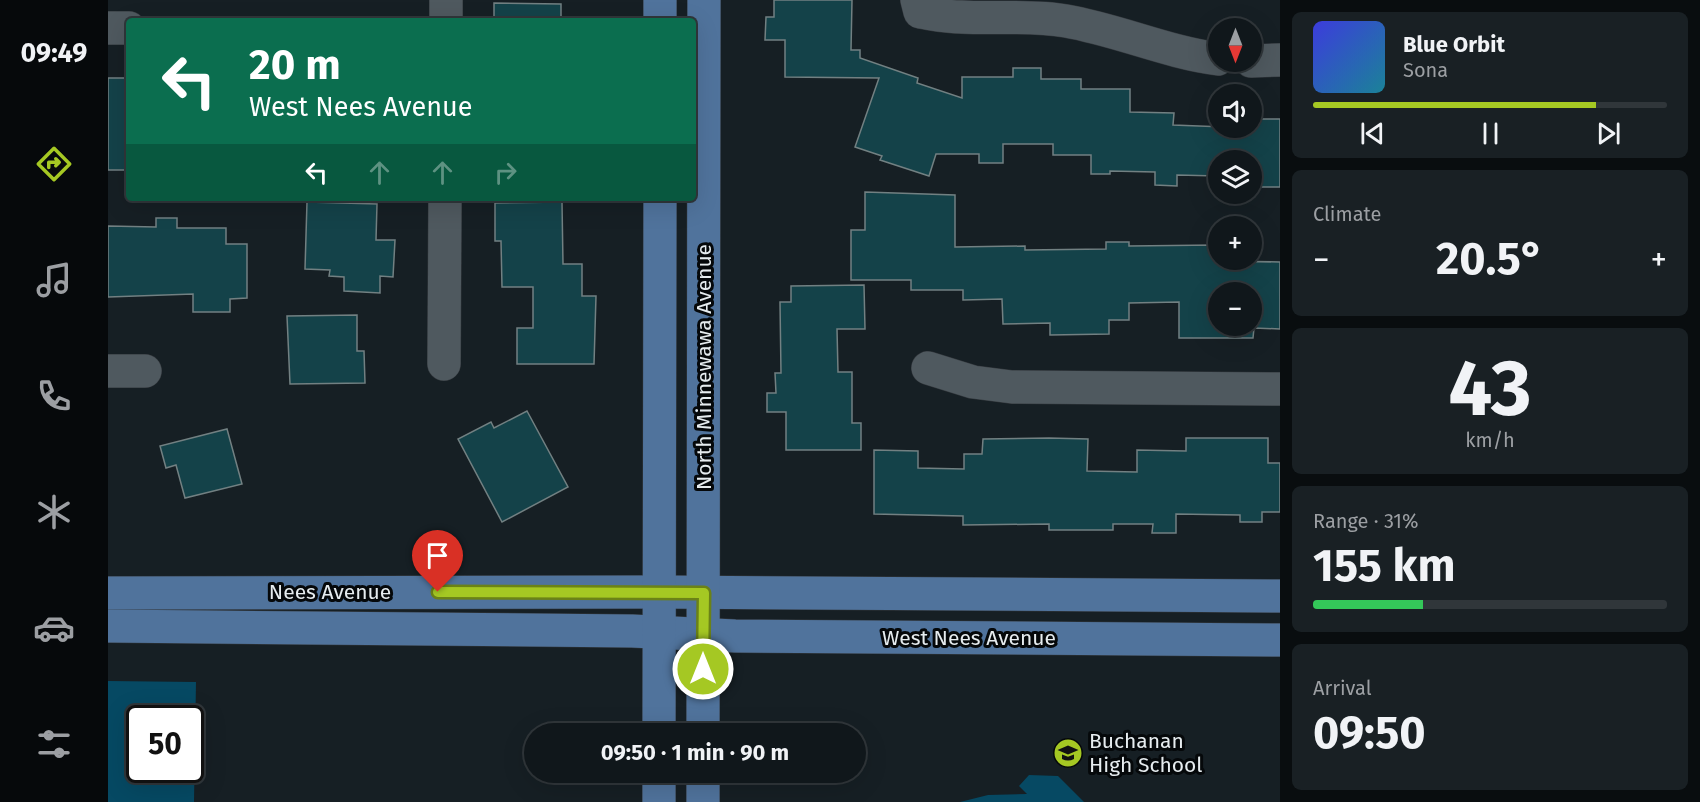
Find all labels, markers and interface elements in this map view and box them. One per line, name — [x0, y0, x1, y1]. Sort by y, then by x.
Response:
north arrow — [1208, 18, 1262, 72]
map controls — [1208, 18, 1262, 336]
text: Blue Orbit — [1403, 31, 1505, 58]
text: 09:49 — [21, 37, 87, 69]
text: 20 m — [249, 40, 341, 90]
icon: left — [150, 42, 228, 120]
text: Sona — [1403, 58, 1448, 82]
button: sound — [1208, 84, 1262, 138]
text: West Nees Avenue — [249, 91, 473, 123]
icon: previous — [1356, 117, 1389, 150]
icon: pause — [1474, 117, 1507, 150]
icon: next — [1592, 117, 1625, 150]
icon: directions — [33, 143, 75, 185]
button: layers — [1208, 150, 1262, 204]
icon: left — [300, 156, 333, 189]
icon: ahead — [363, 156, 396, 189]
icon: ahead — [426, 156, 459, 189]
icon: right — [489, 156, 522, 189]
text: Climate — [1313, 202, 1381, 226]
button: + — [1208, 216, 1262, 270]
text: 20.5° — [1436, 232, 1544, 286]
text: − — [1313, 240, 1330, 280]
text: + — [1651, 240, 1667, 280]
street label: North Minnewawa Avenue — [691, 244, 717, 490]
icon: music — [33, 259, 75, 301]
button: − — [1208, 282, 1262, 336]
text: 43 — [1448, 342, 1532, 436]
icon: phone — [33, 375, 75, 417]
text: km/h — [1465, 428, 1515, 452]
icon: climate — [33, 491, 75, 533]
text: Range · 31% — [1313, 509, 1419, 533]
pin — [412, 530, 463, 592]
icon: arrive — [421, 539, 454, 572]
text: 155 km — [1313, 539, 1455, 593]
street label: Nees Avenue — [269, 579, 391, 605]
icon: car — [33, 607, 75, 649]
street label: West Nees Avenue — [882, 625, 1056, 651]
position arrow — [671, 637, 735, 701]
text: Arrival — [1313, 676, 1372, 700]
speed limit sign: 50 — [126, 705, 204, 783]
text: 09:50 — [1313, 706, 1426, 760]
icon: filters — [33, 723, 75, 765]
place label: Buchanan High School — [1089, 728, 1202, 778]
school or university icon: Buchanan High School — [1052, 737, 1084, 769]
text: 09:50 · 1 min · 90 m — [601, 739, 789, 766]

